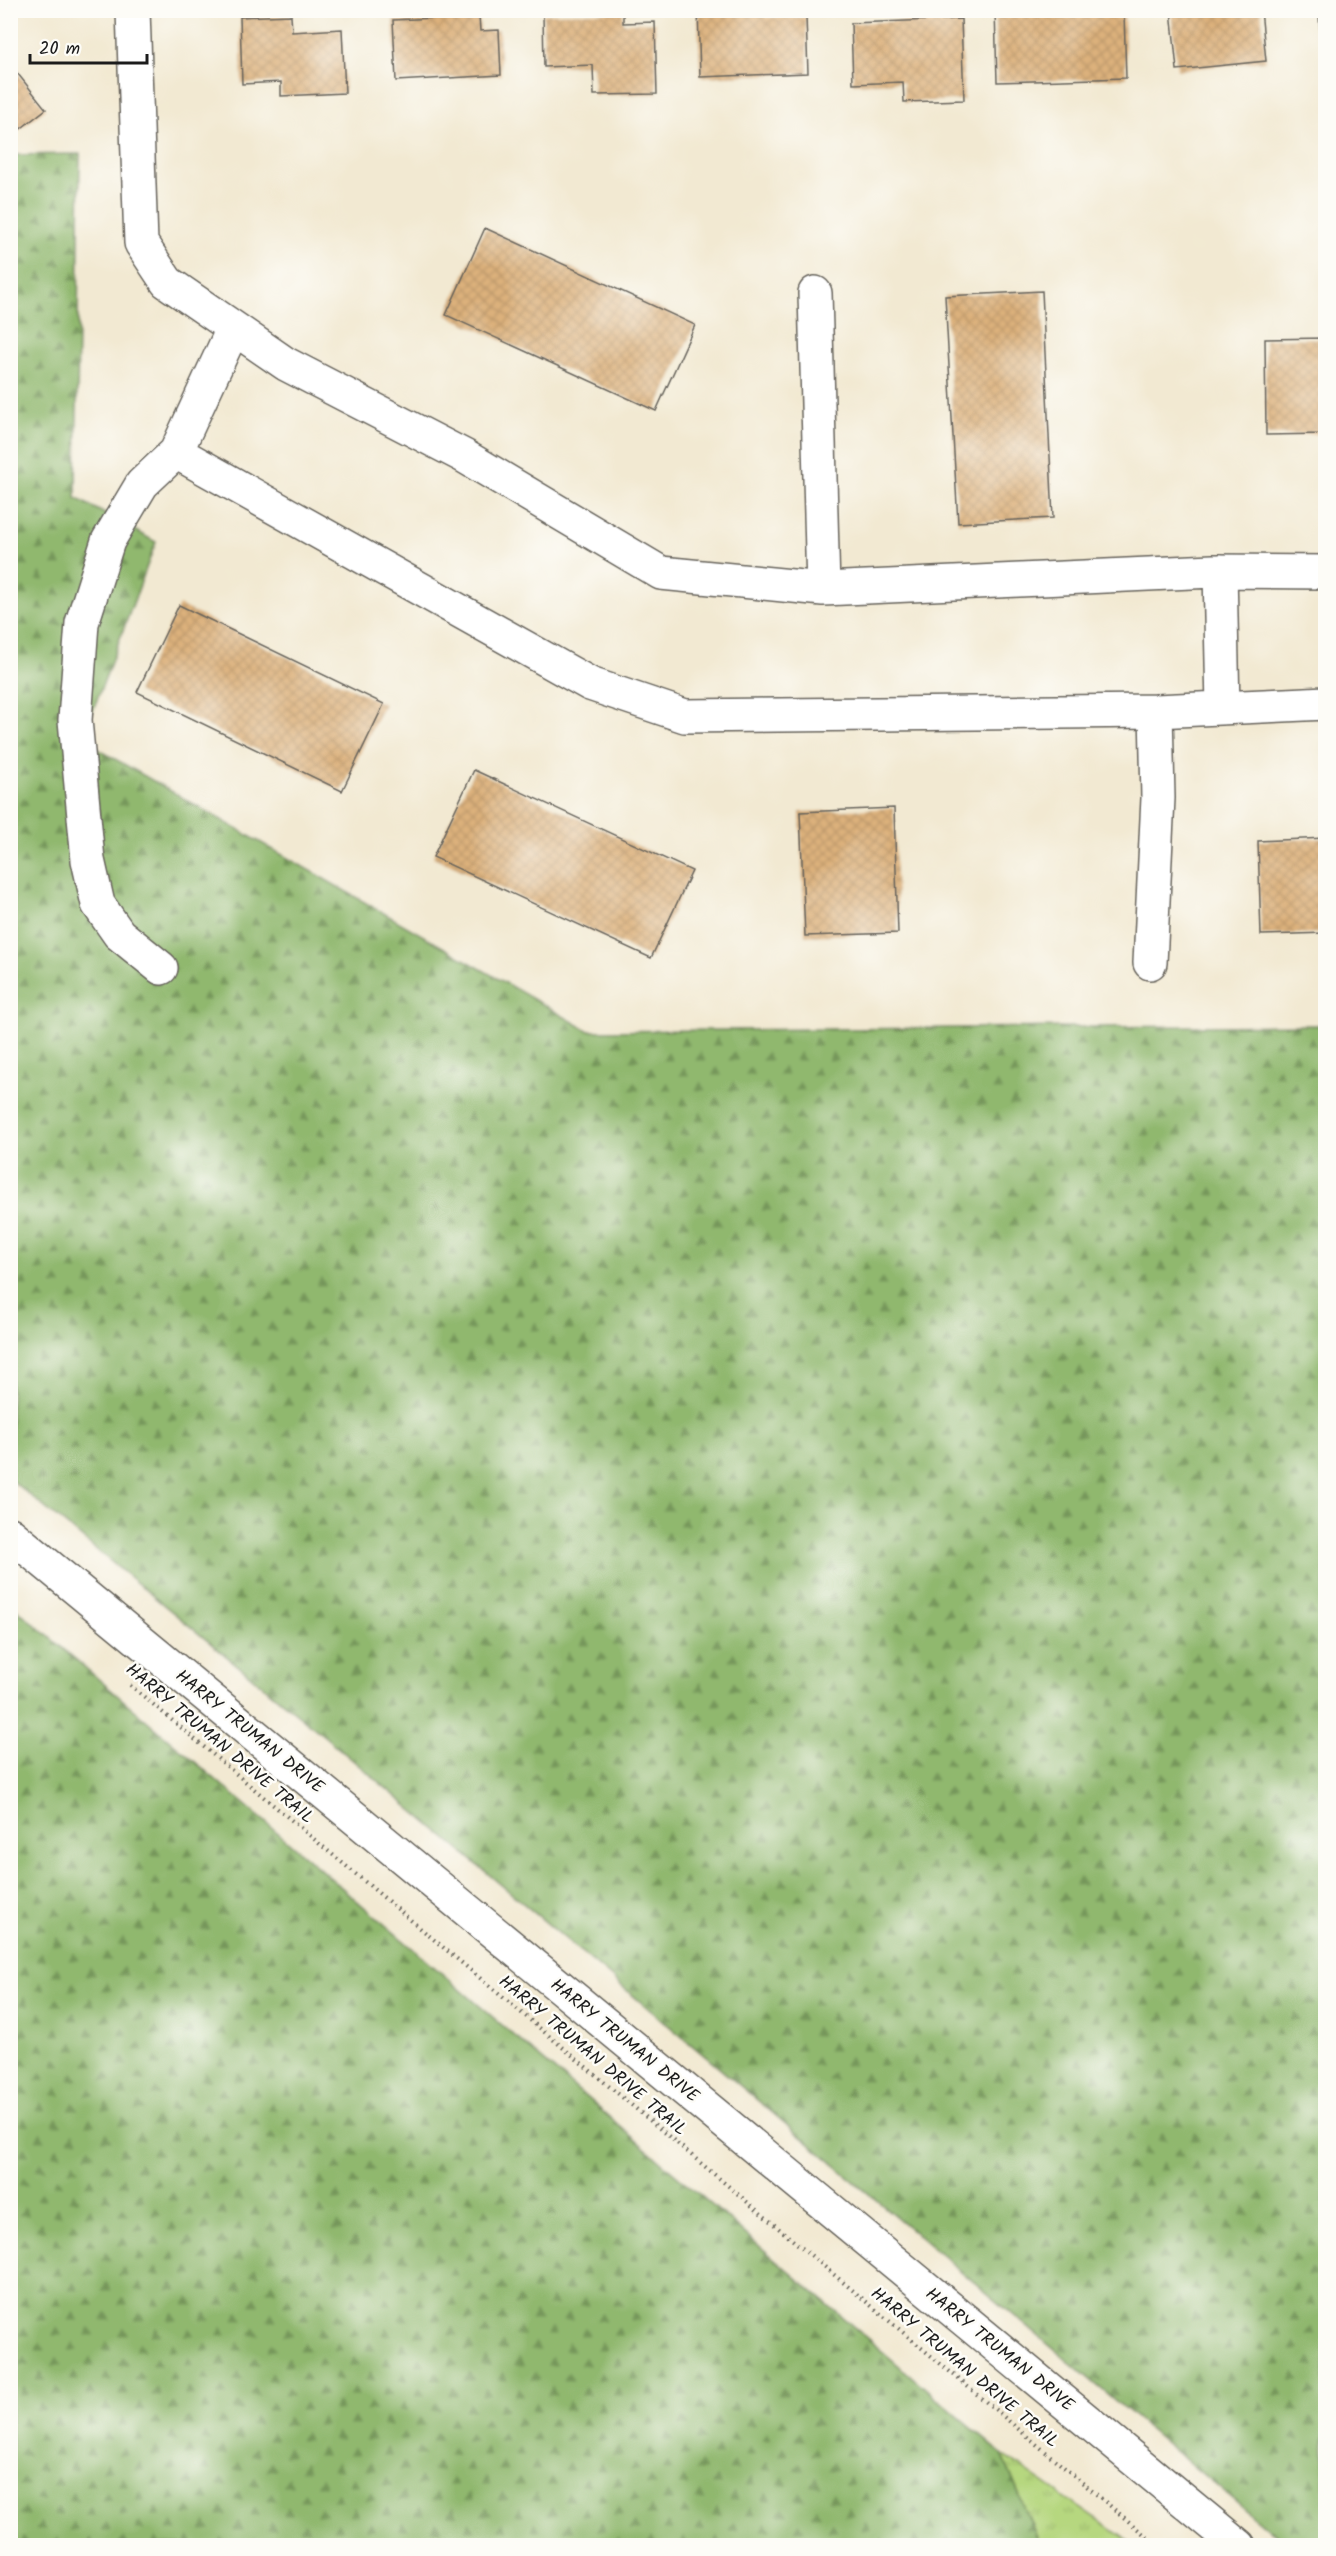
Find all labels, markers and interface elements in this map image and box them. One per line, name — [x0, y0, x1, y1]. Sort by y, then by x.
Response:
scale bar — [30, 27, 147, 65]
text: 20 m — [39, 35, 80, 64]
street label: HARRY TRUMAN DRIVE TRAIL — [118, 1656, 320, 1832]
street label: HARRY TRUMAN DRIVE — [168, 1663, 330, 1802]
street label: HARRY TRUMAN DRIVE TRAIL — [491, 1968, 693, 2144]
street label: HARRY TRUMAN DRIVE — [543, 1972, 705, 2111]
street label: HARRY TRUMAN DRIVE TRAIL — [863, 2280, 1065, 2456]
street label: HARRY TRUMAN DRIVE — [918, 2281, 1080, 2420]

